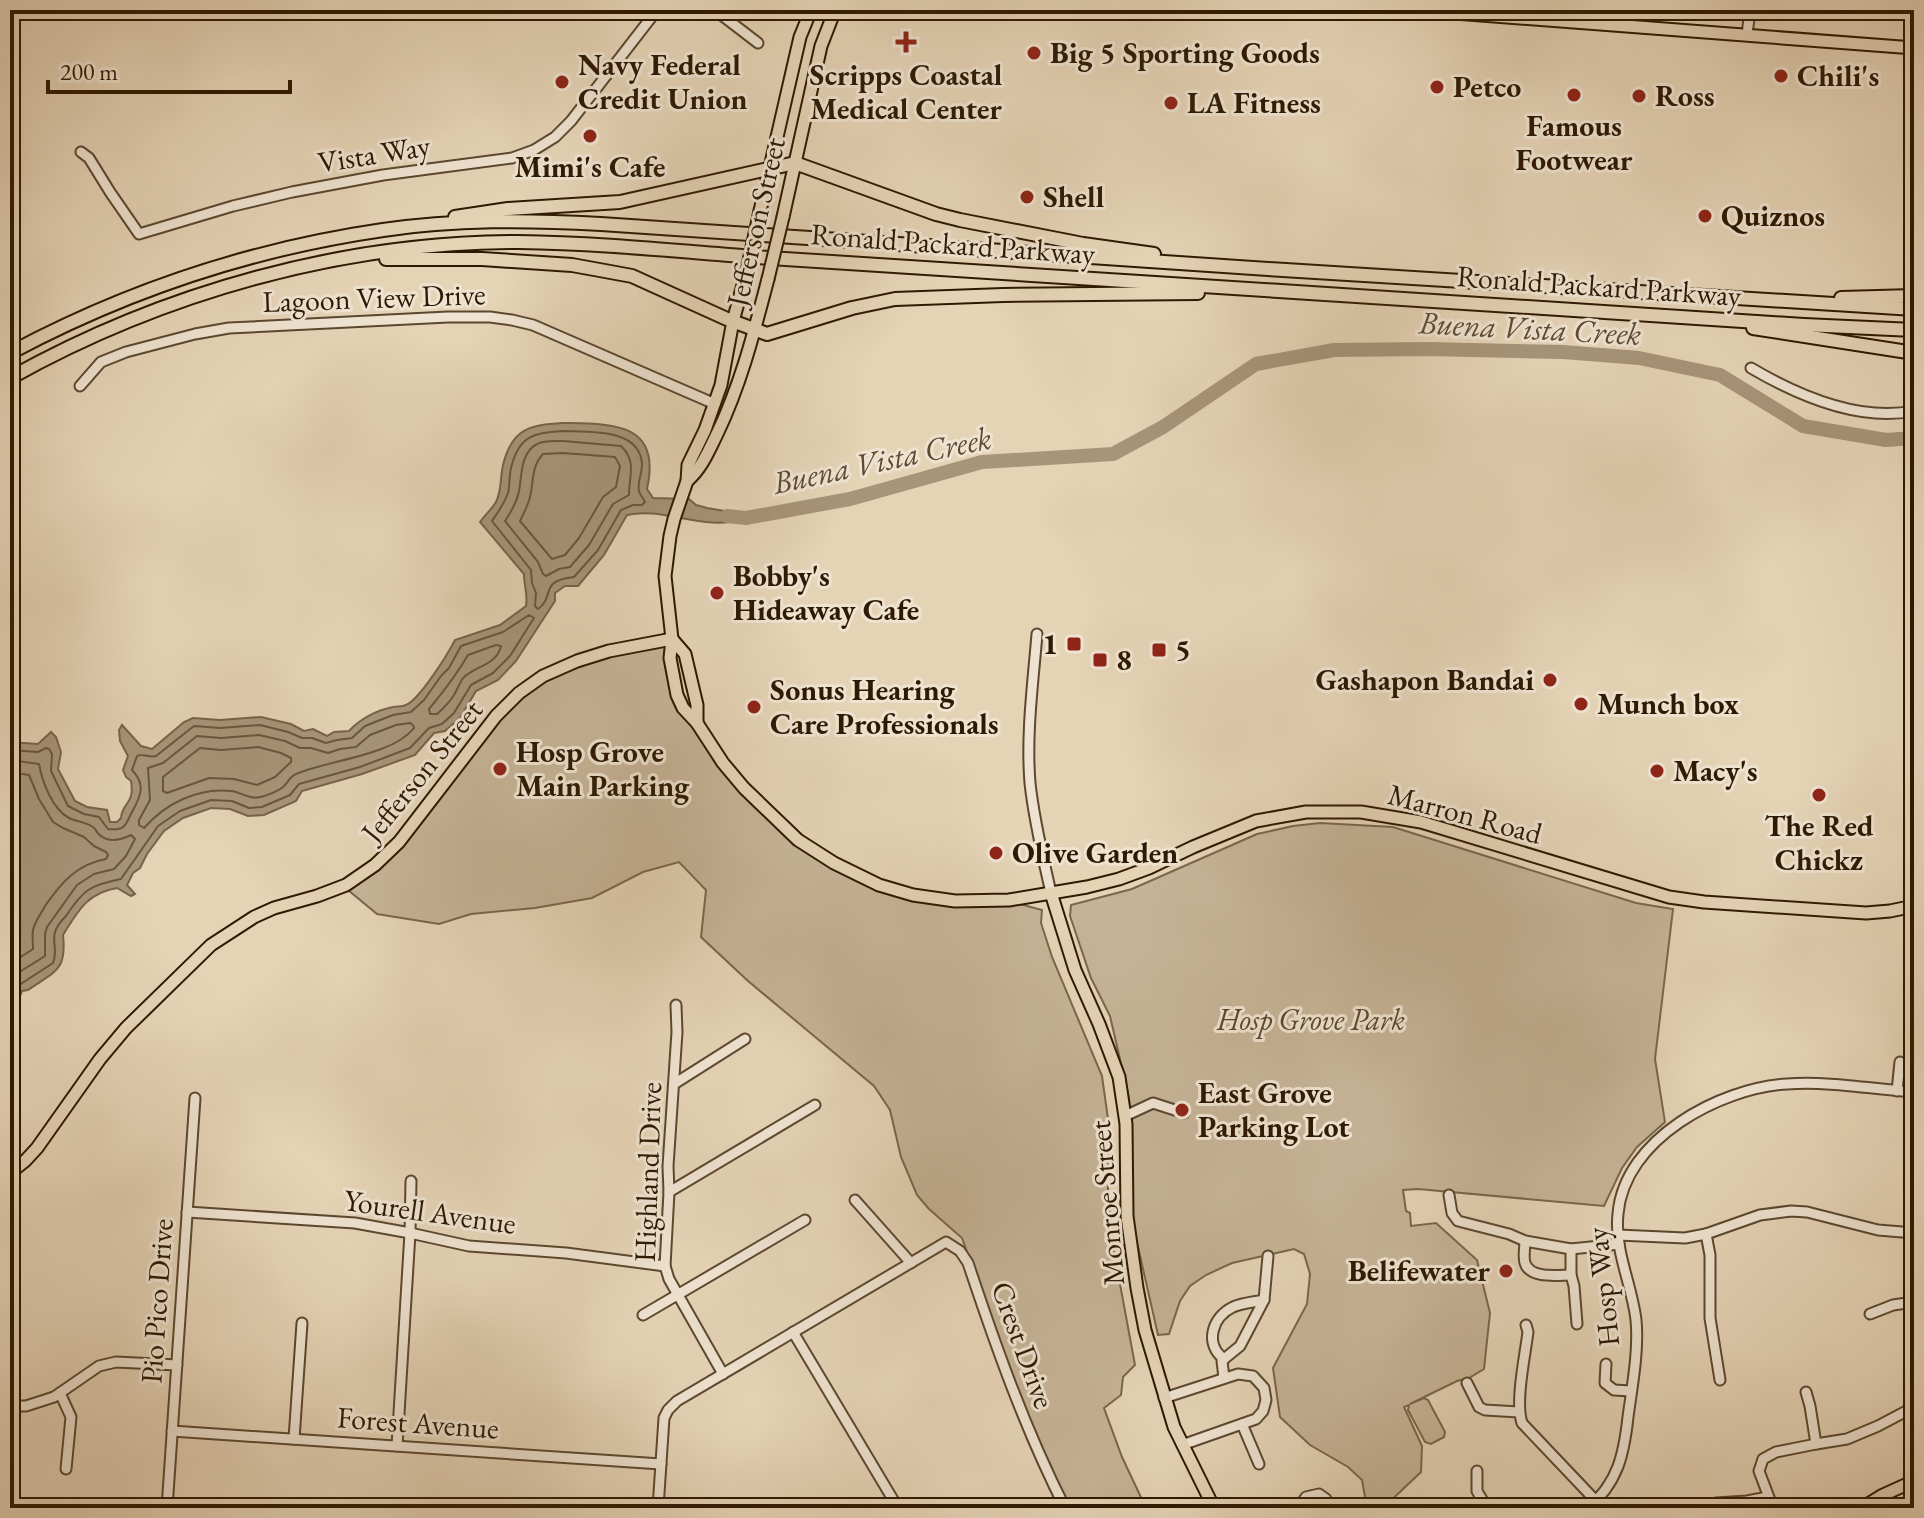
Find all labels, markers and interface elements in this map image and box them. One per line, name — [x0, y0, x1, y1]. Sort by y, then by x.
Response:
marker: Scripps Coastal Medical Center — [895, 31, 917, 53]
place label: Big 5 Sporting Goods — [1050, 33, 1320, 72]
scale bar — [48, 44, 290, 94]
marker: Big 5 Sporting Goods — [1025, 44, 1043, 62]
place label: Navy Federal Credit Union — [578, 45, 747, 118]
place label: Scripps Coastal Medical Center — [810, 55, 1003, 128]
text: 200 m — [60, 56, 118, 87]
place label: Chili's — [1797, 56, 1879, 95]
place label: Petco — [1453, 67, 1521, 106]
marker: Chili's — [1772, 67, 1790, 85]
marker: Navy Federal Credit Union — [553, 73, 571, 91]
place label: Ross — [1655, 76, 1715, 115]
marker: Petco — [1428, 78, 1446, 96]
place label: LA Fitness — [1187, 83, 1321, 122]
marker: Famous Footwear — [1565, 86, 1583, 104]
marker: Ross — [1630, 87, 1648, 105]
marker: LA Fitness — [1162, 94, 1180, 112]
place label: Famous Footwear — [1516, 106, 1633, 179]
street label: Vista Way — [315, 125, 434, 182]
marker: Mimi's Cafe — [581, 127, 599, 145]
street label: Jefferson Street — [716, 133, 794, 313]
place label: Mimi's Cafe — [514, 147, 666, 186]
place label: Shell — [1043, 177, 1105, 216]
marker: Shell — [1018, 188, 1036, 206]
place label: Quiznos — [1721, 196, 1825, 235]
marker: Quiznos — [1696, 207, 1714, 225]
street label: Ronald Packard Parkway — [810, 214, 1097, 273]
street label: Ronald Packard Parkway — [1456, 256, 1743, 315]
street label: Lagoon View Drive — [262, 274, 486, 321]
water label: Buena Vista Creek — [1417, 301, 1643, 355]
water label: Buena Vista Creek — [768, 416, 996, 504]
place label: Bobby's Hideaway Cafe — [733, 556, 919, 629]
marker: Bobby's Hideaway Cafe — [708, 584, 726, 602]
place label: 1 — [1042, 624, 1058, 663]
place label: 5 — [1175, 630, 1191, 669]
marker: 1 — [1065, 635, 1083, 653]
place label: 8 — [1116, 640, 1132, 679]
marker: 5 — [1150, 641, 1168, 659]
marker: 8 — [1091, 651, 1109, 669]
place label: Gashapon Bandai — [1315, 660, 1534, 699]
place label: Sonus Hearing Care Professionals — [770, 670, 999, 743]
marker: Gashapon Bandai — [1541, 671, 1559, 689]
place label: Munch box — [1597, 684, 1739, 723]
street label: Jefferson Street — [350, 691, 491, 852]
marker: Munch box — [1572, 695, 1590, 713]
marker: Sonus Hearing Care Professionals — [745, 698, 763, 716]
place label: Hosp Grove Main Parking — [516, 732, 690, 805]
place label: Macy's — [1673, 751, 1758, 790]
marker: Hosp Grove Main Parking — [491, 760, 509, 778]
marker: Macy's — [1648, 762, 1666, 780]
street label: Marron Road — [1384, 774, 1547, 853]
marker: The Red Chickz — [1810, 786, 1828, 804]
place label: The Red Chickz — [1764, 806, 1874, 879]
place label: Olive Garden — [1012, 833, 1178, 872]
marker: Olive Garden — [987, 844, 1005, 862]
park label: Hosp Grove Park — [1216, 1000, 1405, 1039]
place label: East Grove Parking Lot — [1198, 1073, 1350, 1146]
street label: Highland Drive — [625, 1081, 670, 1263]
marker: East Grove Parking Lot — [1173, 1101, 1191, 1119]
street label: Monroe Street — [1080, 1118, 1133, 1287]
street label: Yourell Avenue — [342, 1180, 519, 1243]
street label: Pio Pico Drive — [131, 1217, 182, 1385]
street label: Hosp Way — [1577, 1225, 1628, 1349]
place label: Belifewater — [1348, 1251, 1491, 1290]
marker: Belifewater — [1497, 1262, 1515, 1280]
street label: Crest Drive — [983, 1276, 1064, 1414]
street label: Forest Avenue — [336, 1397, 500, 1448]

